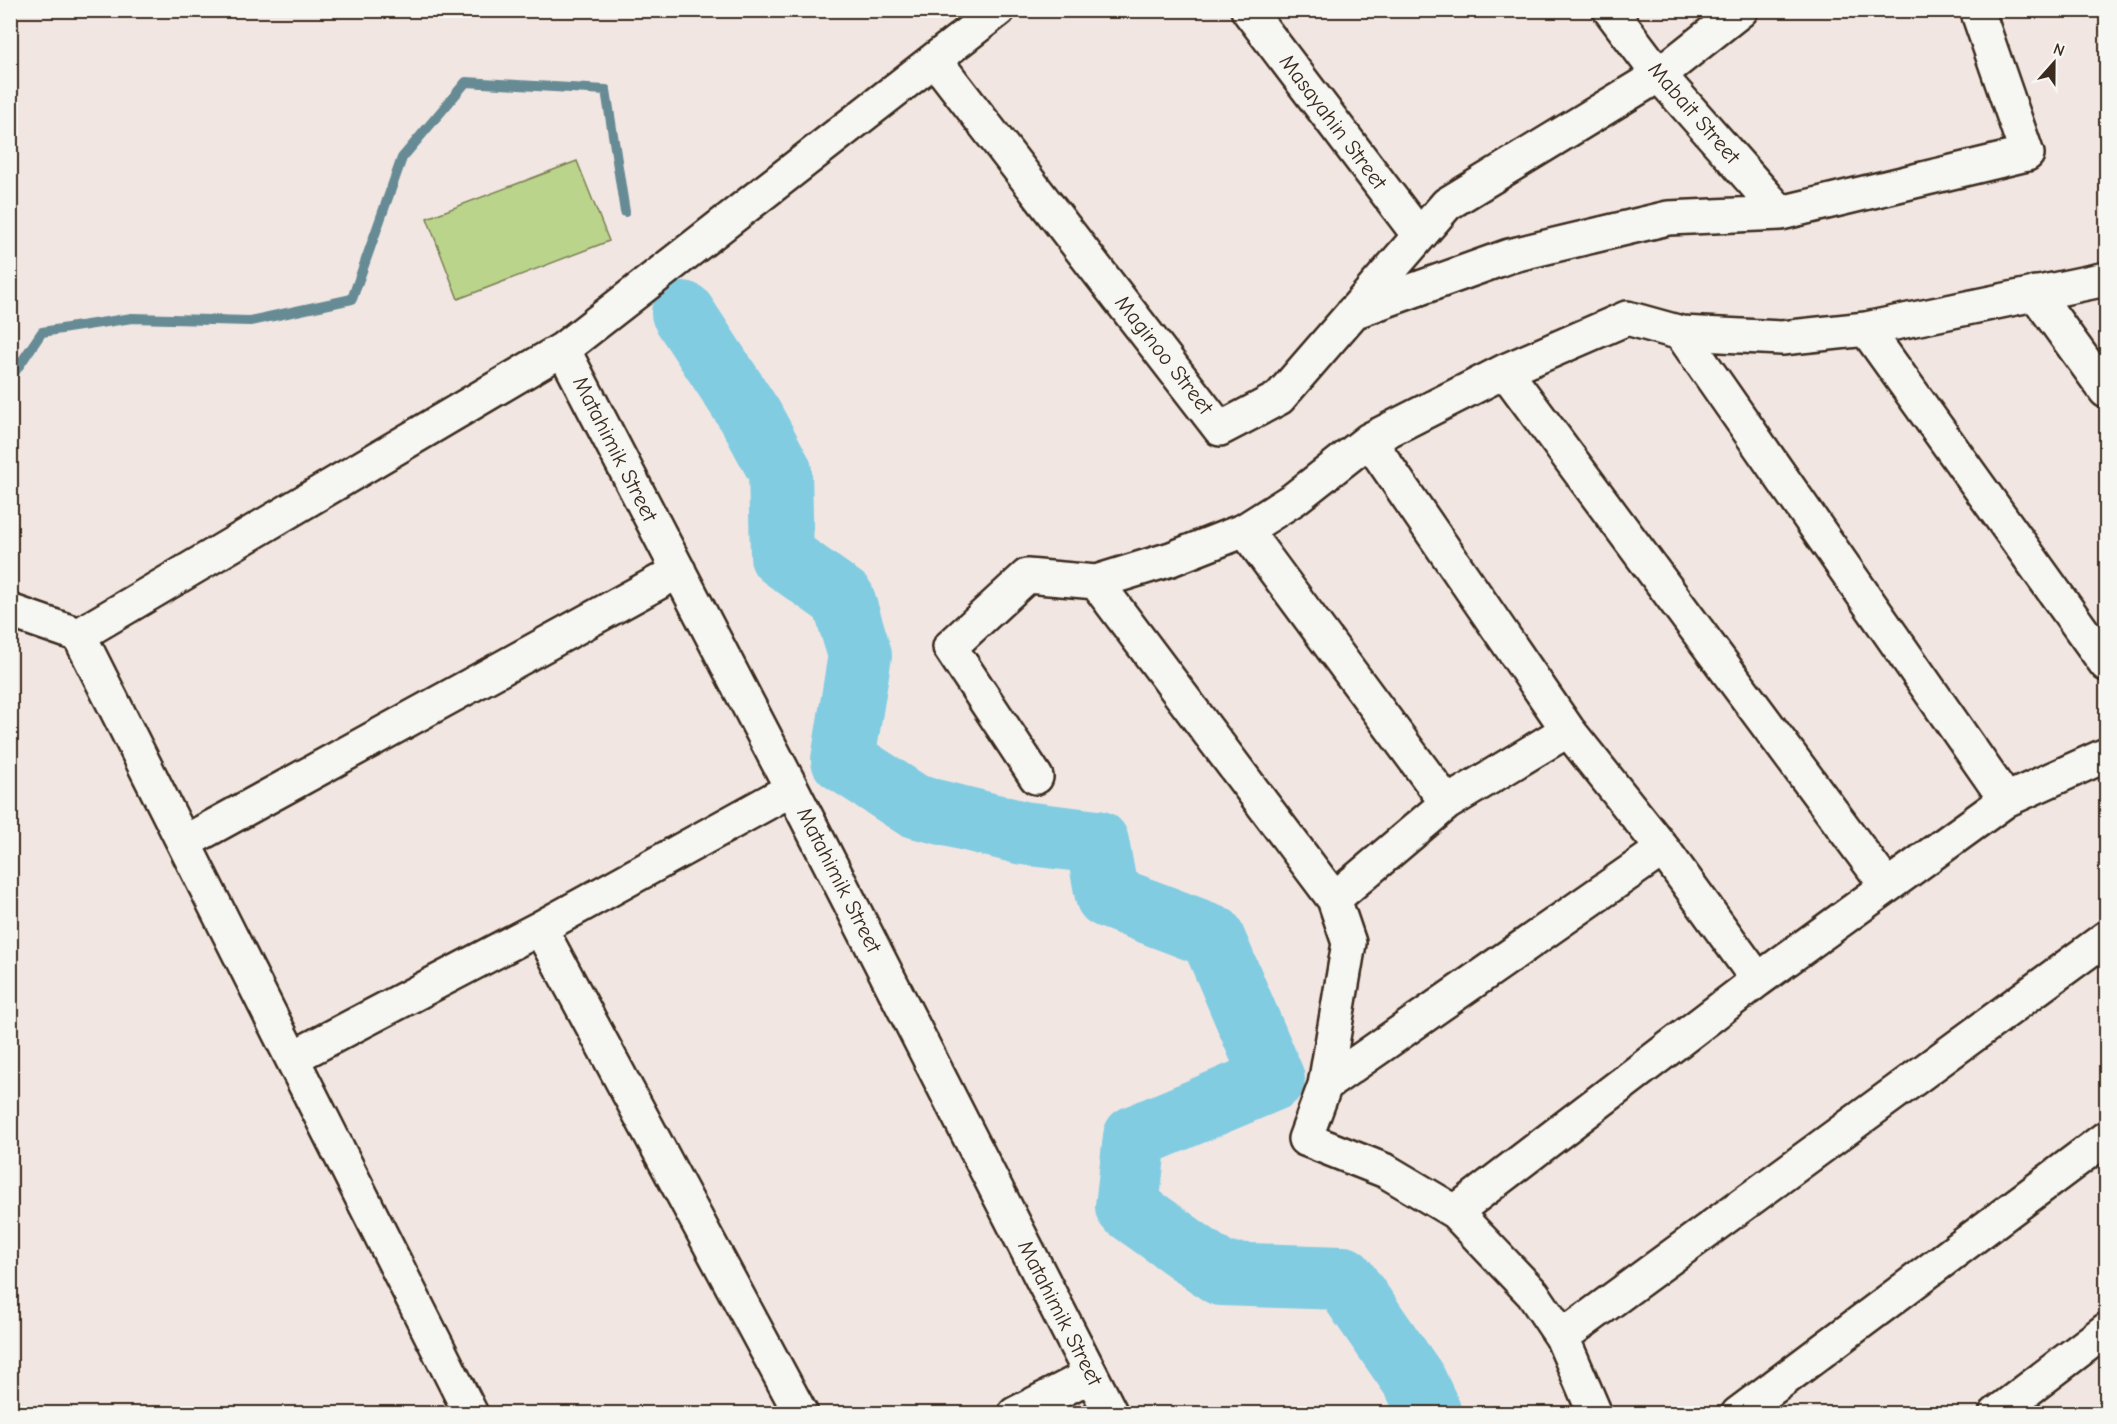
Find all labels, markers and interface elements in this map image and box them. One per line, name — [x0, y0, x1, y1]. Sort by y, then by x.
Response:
north arrow — [2024, 33, 2084, 93]
text: N — [2051, 40, 2067, 60]
street label: Masayahin Street — [1274, 49, 1393, 195]
street label: Mabait Street — [1643, 57, 1746, 170]
street label: Maginoo Street — [1109, 290, 1219, 420]
street label: Matahimik Street — [567, 372, 663, 527]
street label: Matahimik Street — [791, 803, 887, 958]
street label: Matahimik Street — [1012, 1236, 1108, 1391]

